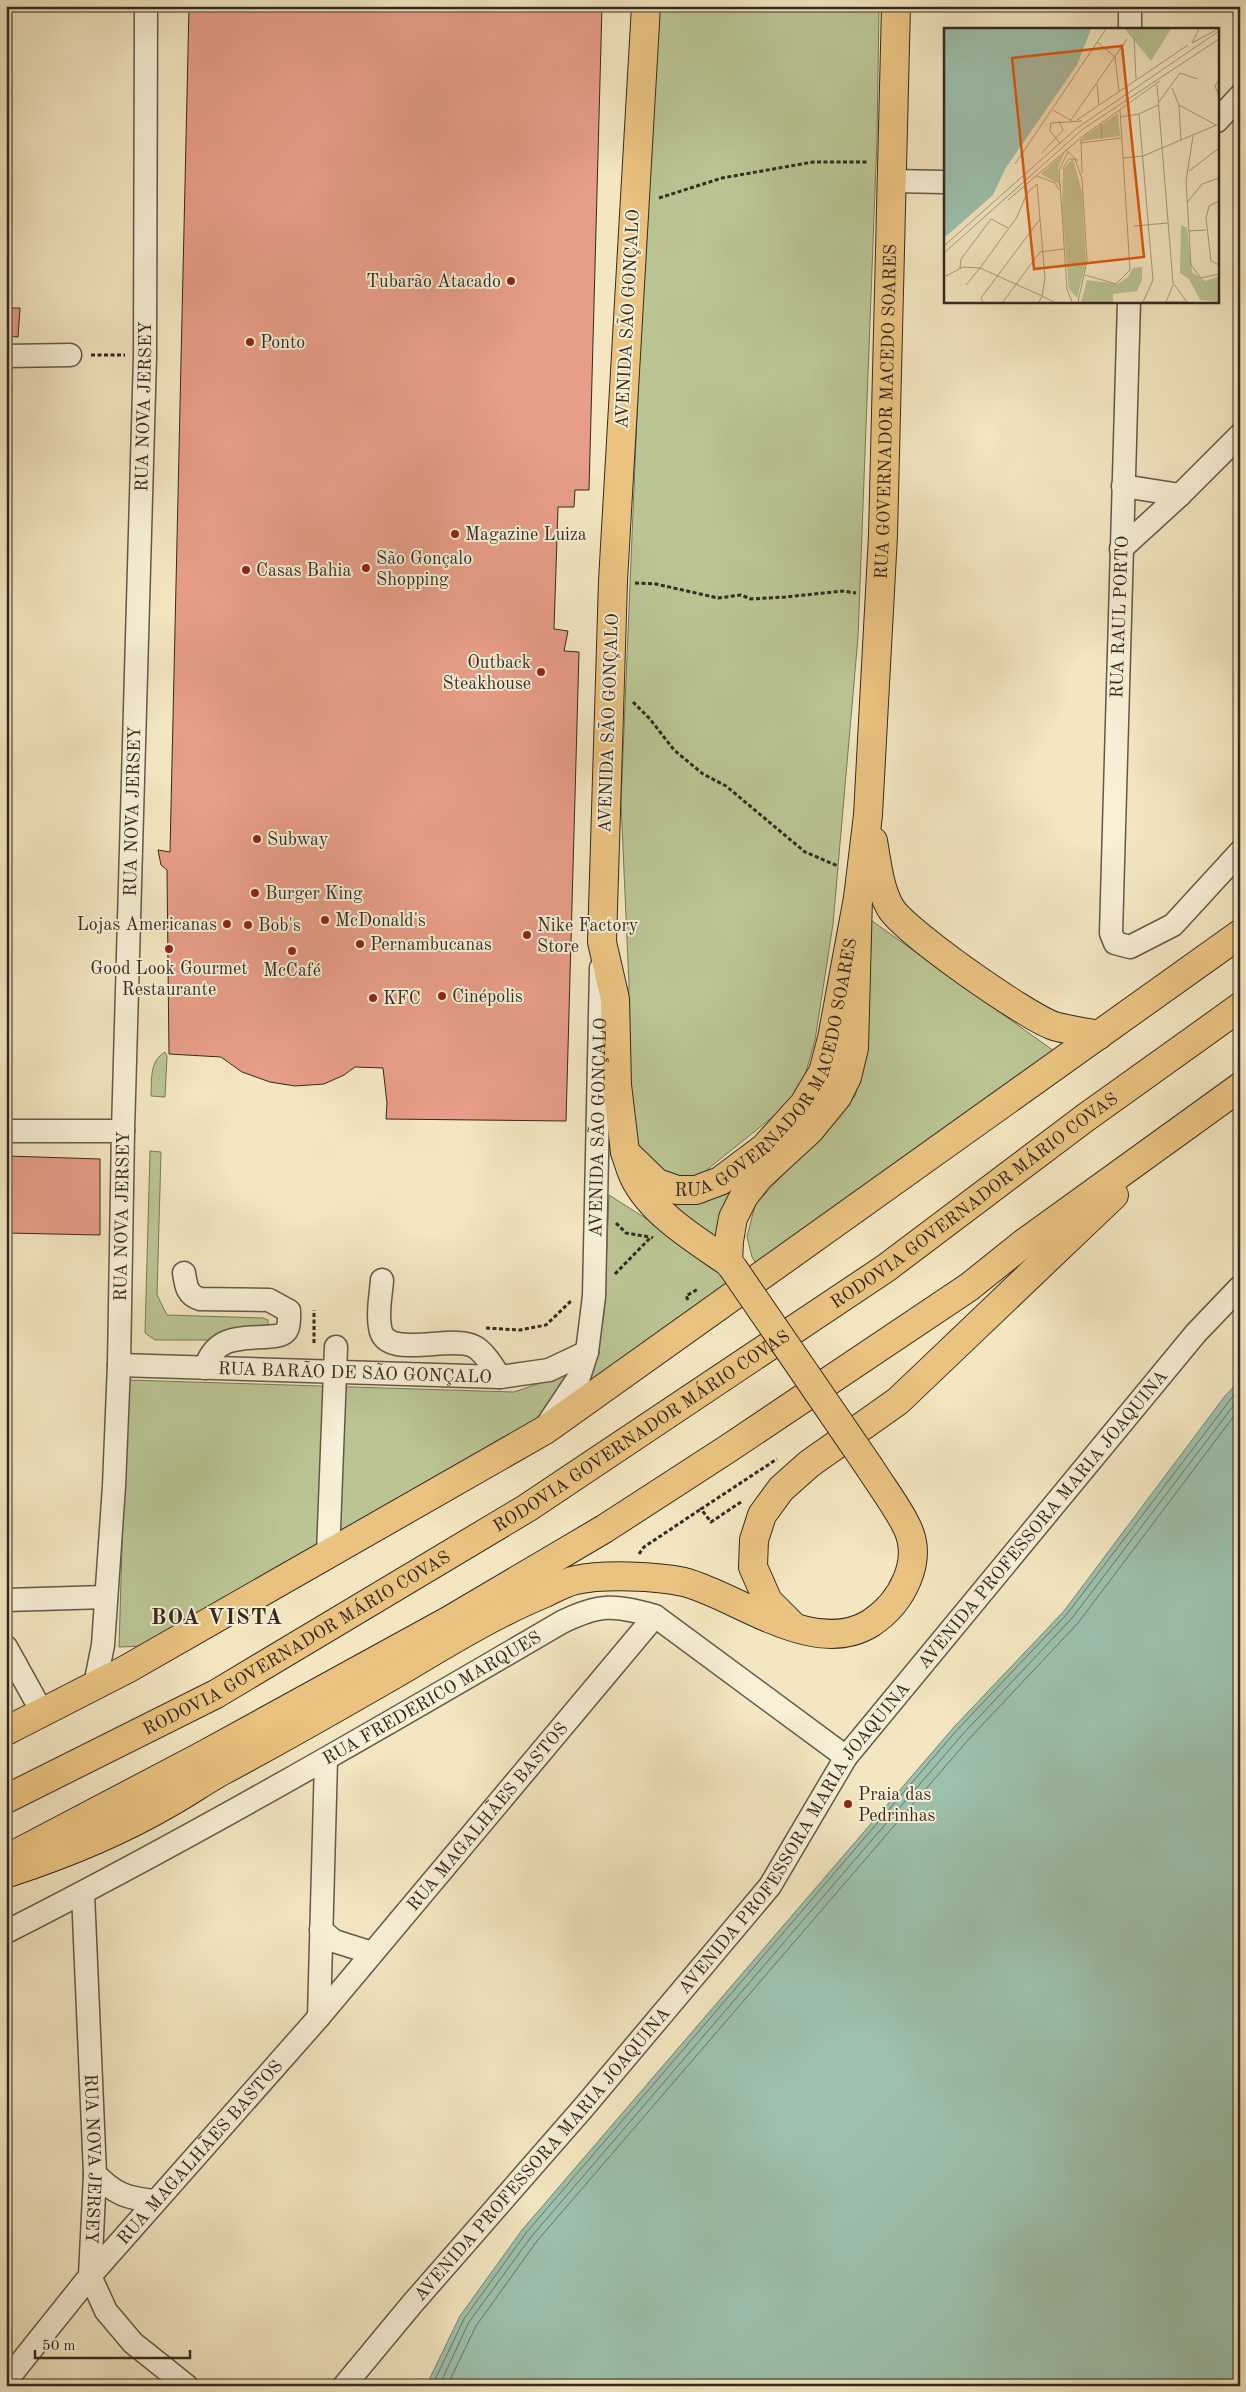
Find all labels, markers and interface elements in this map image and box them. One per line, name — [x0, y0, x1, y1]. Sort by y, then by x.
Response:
inset map — [944, 28, 1218, 302]
street label: AVENIDA SÃO GONÇALO — [609, 209, 643, 429]
street label: RUA GOVERNADOR MACEDO SOARES — [873, 244, 900, 580]
place label: Tubarão Atacado — [366, 273, 501, 291]
marker: Tubarão Atacado — [505, 275, 517, 287]
street label: RUA NOVA JERSEY — [133, 321, 155, 492]
place label: Ponto — [260, 334, 305, 352]
marker: Ponto — [244, 336, 256, 348]
place label: Magazine Luiza — [465, 526, 587, 544]
marker: Magazine Luiza — [449, 528, 461, 540]
street label: RUA RAUL PORTO — [1108, 535, 1132, 699]
place label: São Gonçalo Shopping — [376, 550, 472, 589]
place label: Casas Bahia — [256, 562, 351, 580]
marker: São Gonçalo Shopping — [360, 562, 372, 574]
marker: Casas Bahia — [240, 564, 252, 576]
street label: AVENIDA SÃO GONÇALO — [592, 613, 622, 833]
place label: Outback Steakhouse — [443, 654, 531, 693]
marker: Outback Steakhouse — [535, 666, 547, 678]
street label: RUA NOVA JERSEY — [122, 726, 144, 897]
place label: Subway — [267, 831, 329, 849]
marker: Subway — [251, 833, 263, 845]
place label: Burger King — [265, 885, 363, 903]
marker: Burger King — [249, 887, 261, 899]
place label: McDonald's — [335, 912, 426, 930]
marker: McDonald's — [319, 914, 331, 926]
place label: Lojas Americanas — [77, 916, 217, 934]
place label: Bob's — [258, 917, 301, 935]
place label: Nike Factory Store — [537, 917, 639, 956]
marker: Lojas Americanas — [221, 918, 233, 930]
marker: Bob's — [242, 919, 254, 931]
marker: Nike Factory Store — [521, 929, 533, 941]
place label: Pernambucanas — [370, 936, 492, 954]
street label: RUA GOVERNADOR MACEDO SOARES — [674, 937, 860, 1200]
marker: Pernambucanas — [354, 938, 366, 950]
marker: Good Look Gourmet Restaurante — [163, 943, 175, 955]
marker: McCafé — [286, 945, 298, 957]
place label: Good Look Gourmet Restaurante — [90, 960, 248, 999]
place label: McCafé — [263, 962, 321, 980]
place label: Cinépolis — [452, 988, 523, 1006]
place label: KFC — [383, 990, 421, 1008]
marker: Cinépolis — [436, 990, 448, 1002]
marker: KFC — [367, 992, 379, 1004]
street label: AVENIDA SÃO GONÇALO — [585, 1017, 610, 1238]
street label: RODOVIA GOVERNADOR MÁRIO COVAS — [828, 1090, 1121, 1312]
street label: RUA NOVA JERSEY — [112, 1131, 133, 1302]
street label: RODOVIA GOVERNADOR MÁRIO COVAS — [490, 1327, 793, 1536]
street label: RUA BARÃO DE SÃO GONÇALO — [218, 1359, 492, 1387]
street label: AVENIDA PROFESSORA MARIA JOAQUINA — [915, 1367, 1172, 1673]
street label: RODOVIA GOVERNADOR MÁRIO COVAS — [140, 1548, 454, 1739]
district label: BOA VISTA — [151, 1607, 283, 1629]
street label: RUA FREDERICO MARQUES — [320, 1628, 544, 1769]
street label: AVENIDA PROFESSORA MARIA JOAQUINA — [675, 1679, 914, 1998]
street label: RUA MAGALHÃES BASTOS — [404, 1719, 572, 1915]
place label: Praia das Pedrinhas — [858, 1786, 936, 1825]
marker: Praia das Pedrinhas — [842, 1798, 854, 1810]
street label: AVENIDA PROFESSORA MARIA JOAQUINA — [411, 2004, 674, 2305]
street label: RUA MAGALHÃES BASTOS — [114, 2057, 286, 2248]
street label: RUA NOVA JERSEY — [81, 2073, 103, 2244]
scale bar — [35, 2327, 190, 2359]
text: 50 m — [42, 2339, 76, 2354]

